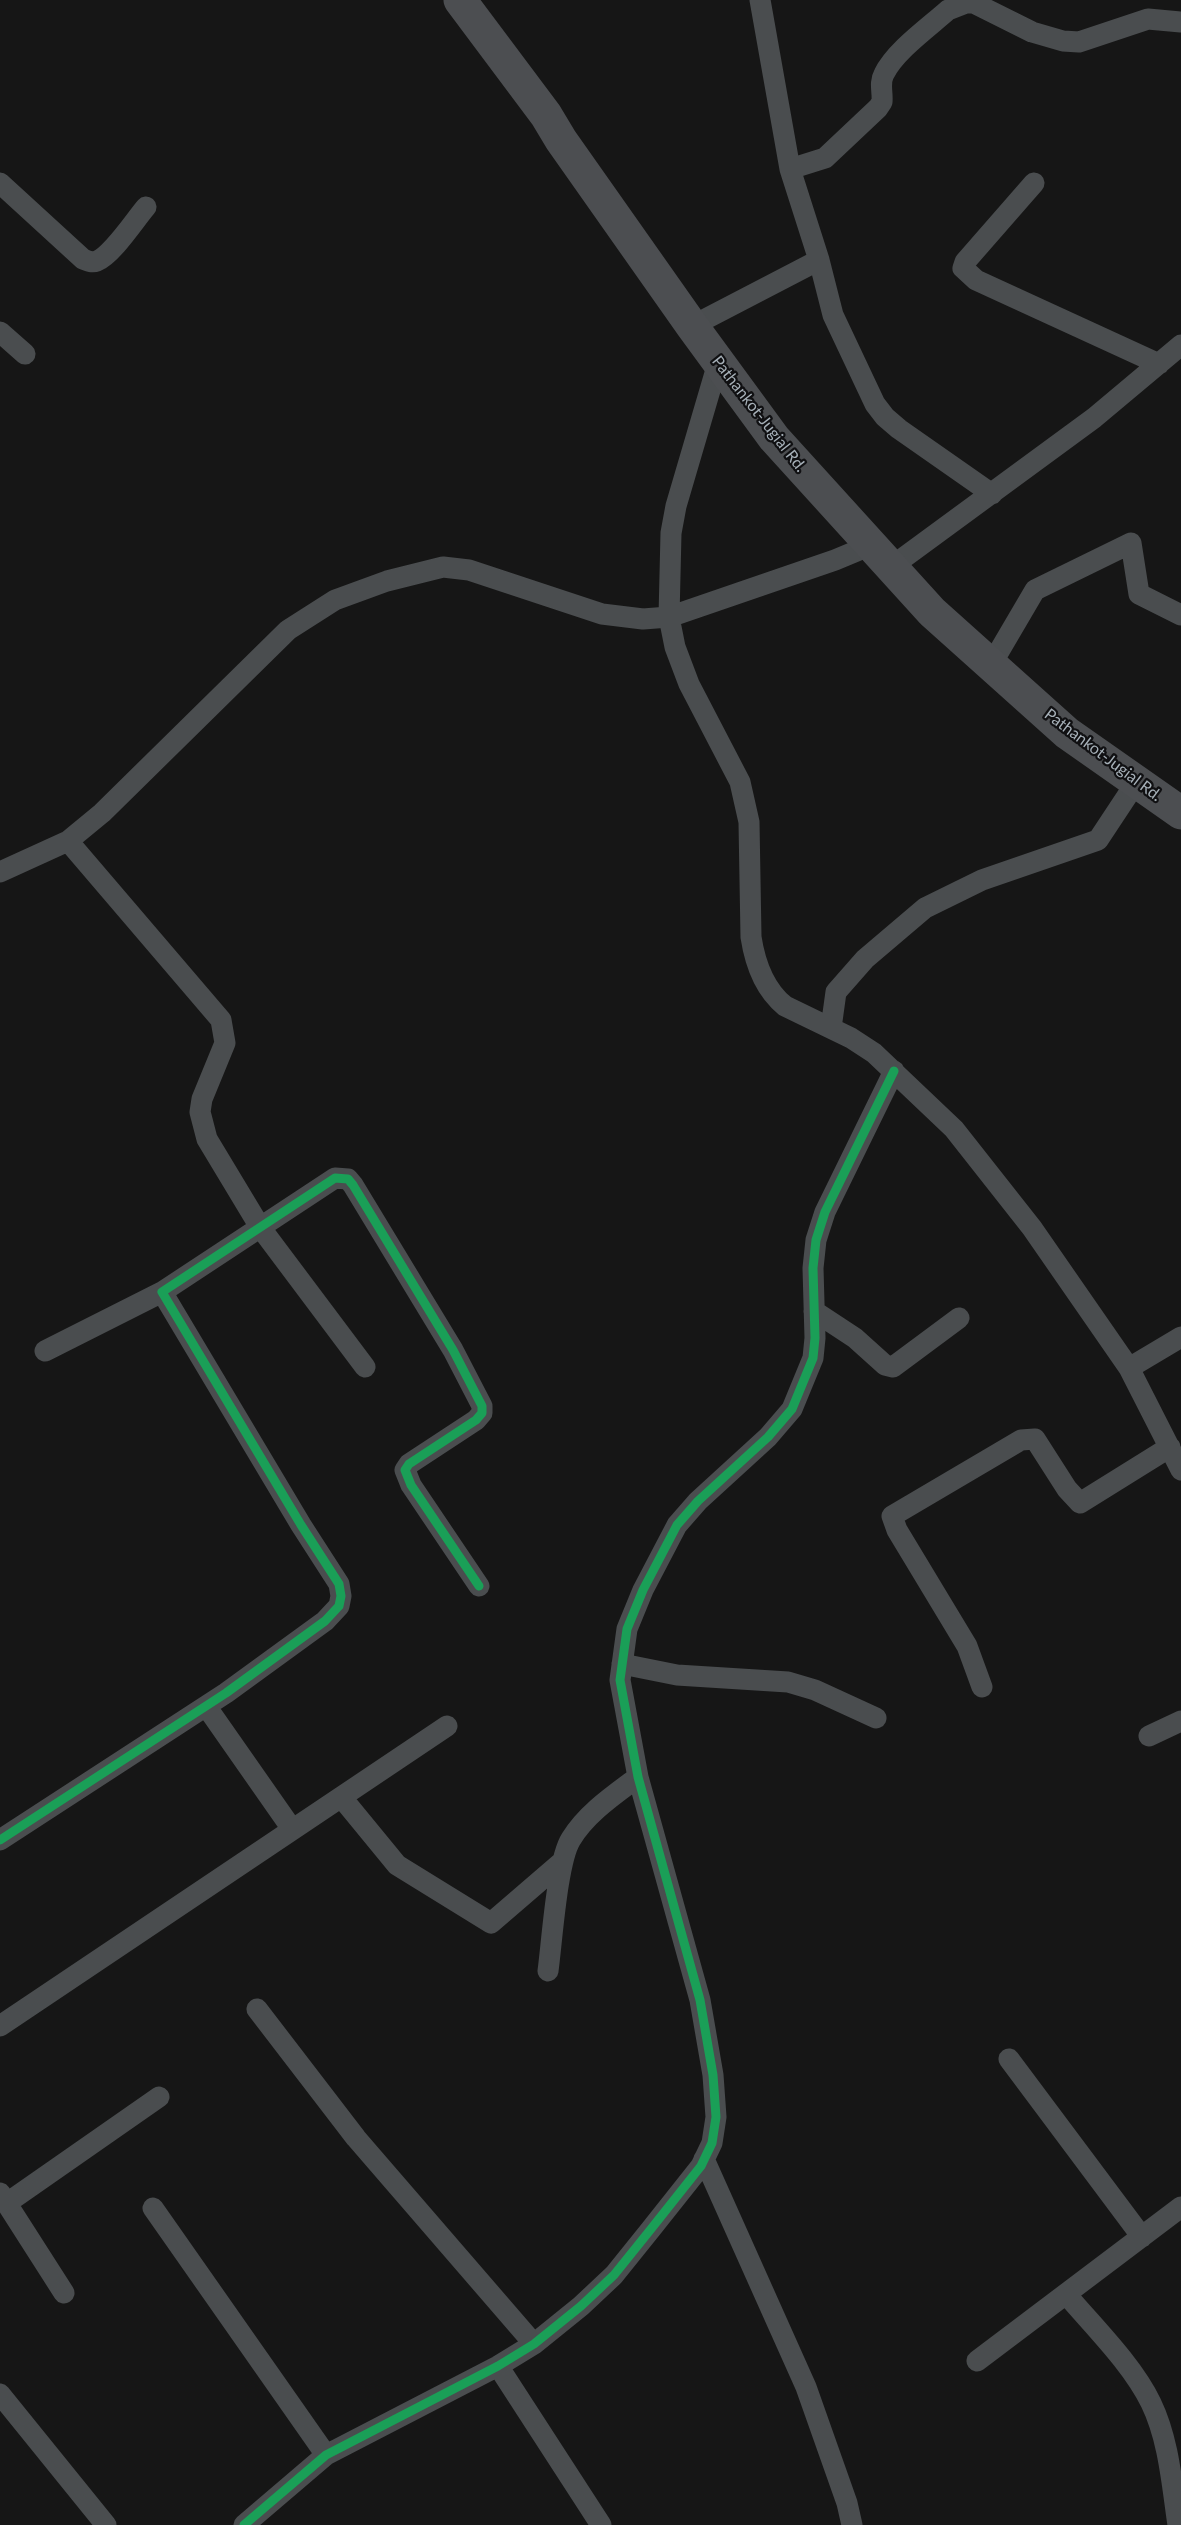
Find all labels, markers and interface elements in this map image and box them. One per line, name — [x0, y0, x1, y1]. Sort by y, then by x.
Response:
street label: Pathankot-Jugial Rd. — [708, 352, 810, 476]
street label: Pathankot-Jugial Rd. — [1041, 705, 1165, 805]

